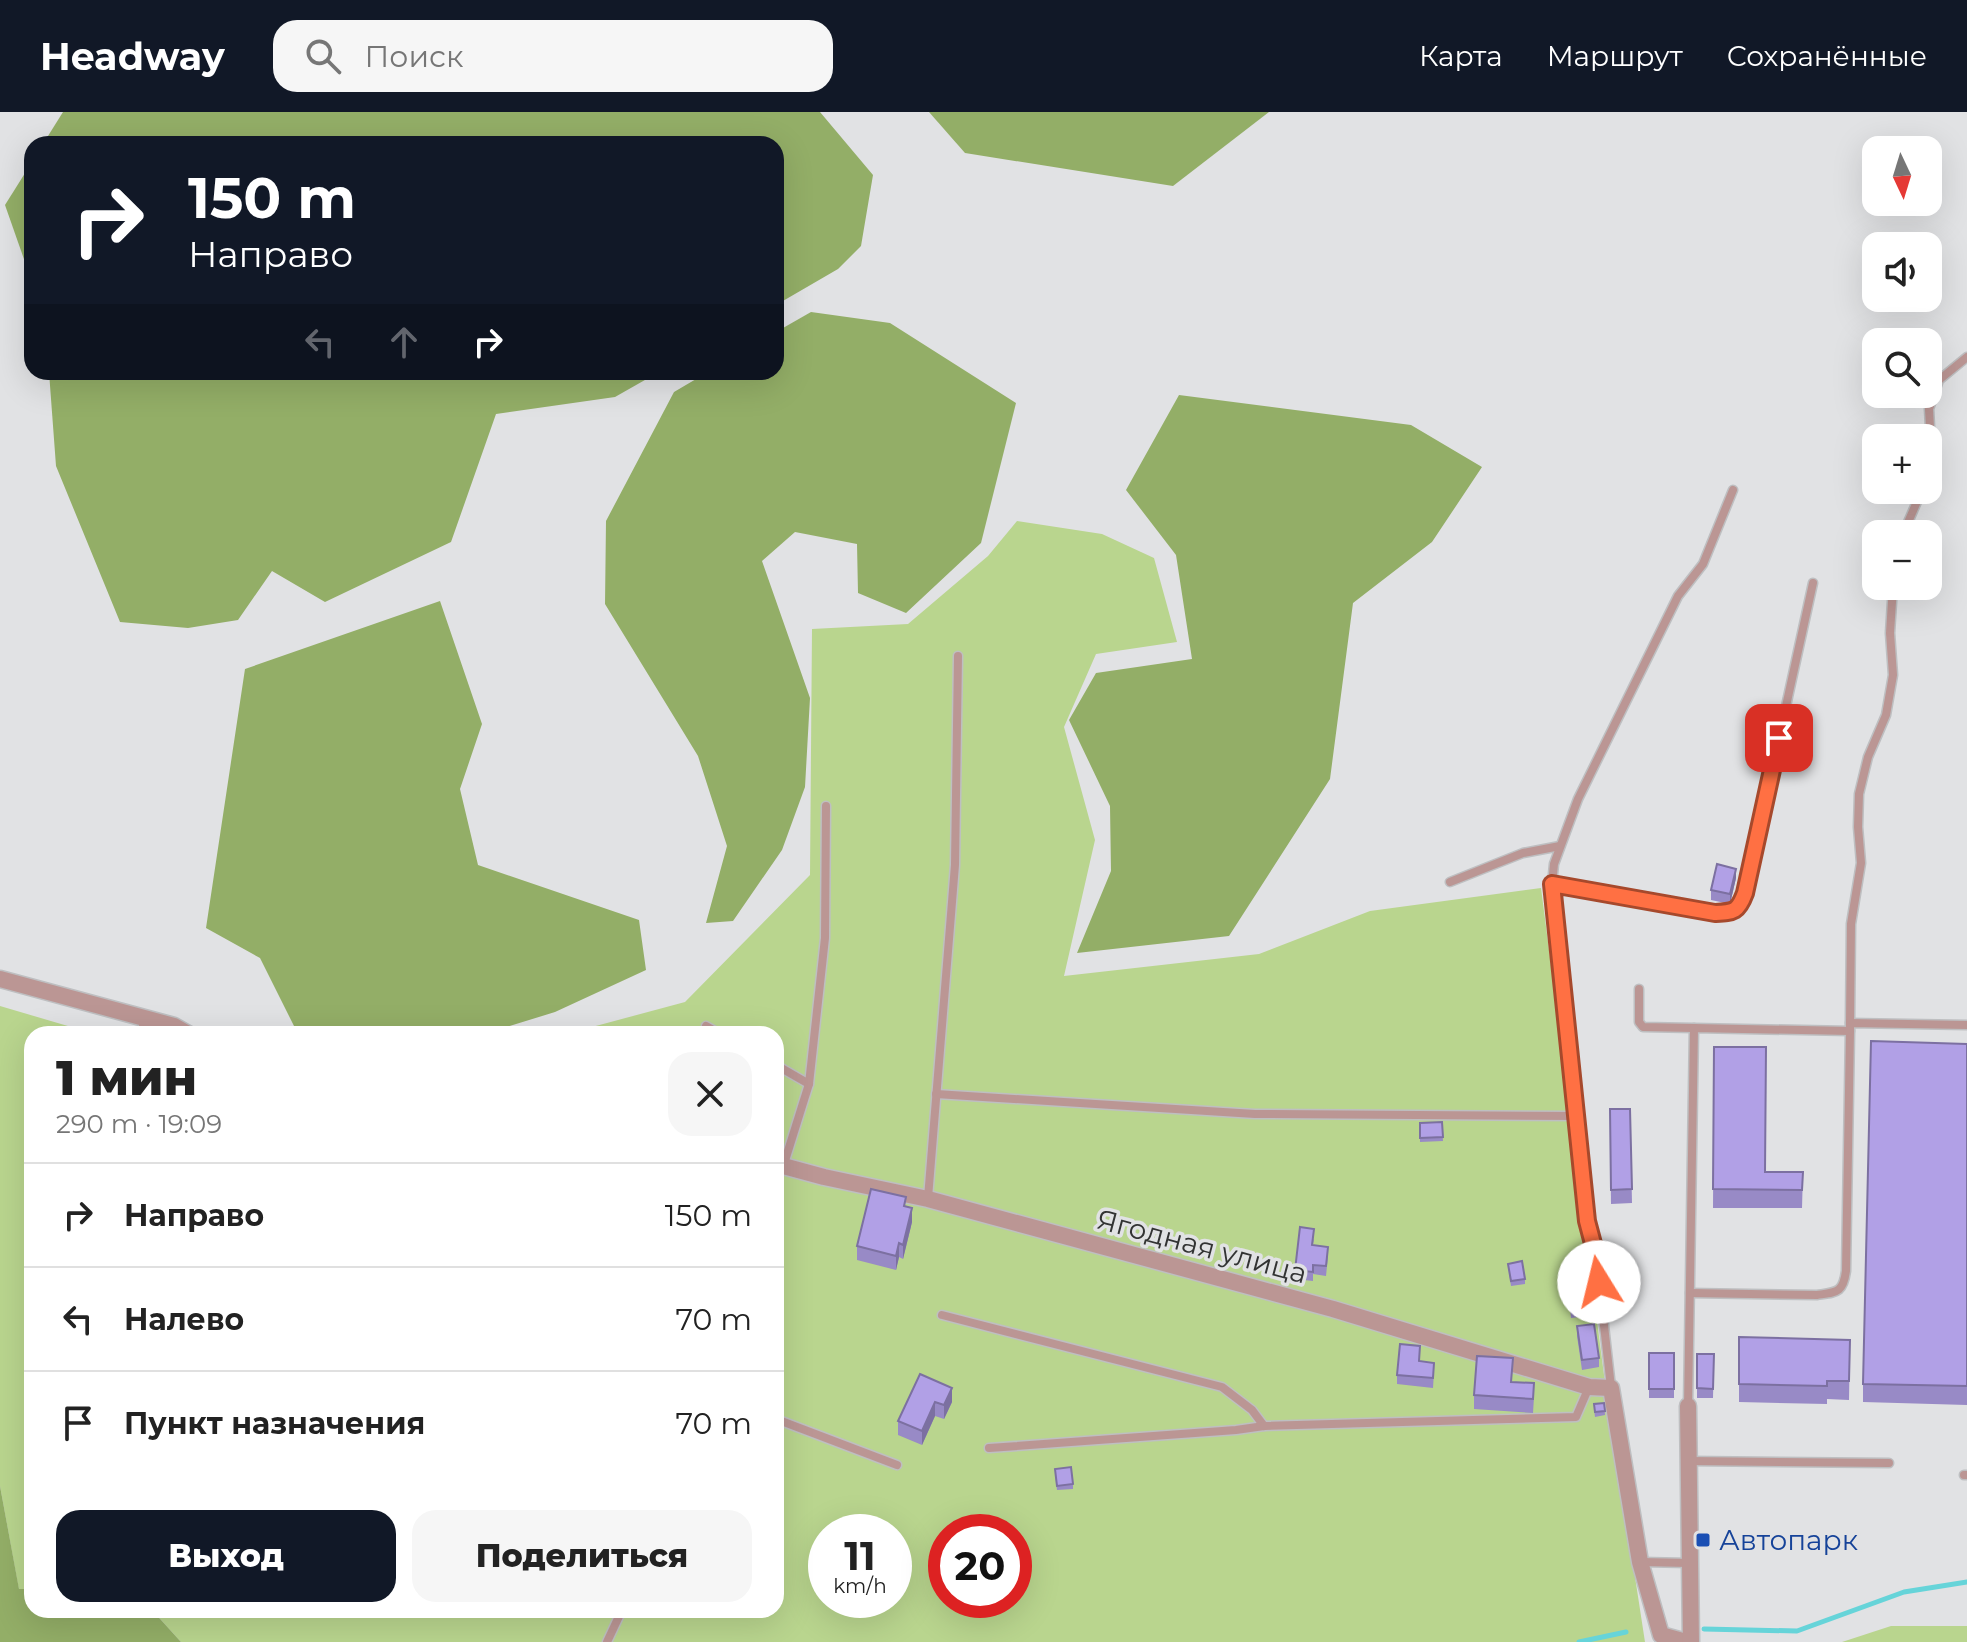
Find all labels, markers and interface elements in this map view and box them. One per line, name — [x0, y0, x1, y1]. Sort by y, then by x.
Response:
search box — [273, 20, 833, 92]
text: Headway — [40, 33, 225, 80]
icon: search — [301, 34, 345, 78]
text: Поиск — [365, 38, 463, 75]
text: Карта — [1419, 39, 1503, 73]
text: Маршрут — [1547, 39, 1683, 73]
text: Сохранённые — [1727, 39, 1927, 73]
north arrow — [1862, 136, 1942, 216]
map controls — [1862, 136, 1942, 600]
text: 150 m — [188, 164, 356, 232]
icon: right — [56, 168, 160, 272]
text: Направо — [188, 232, 353, 276]
button: sound — [1862, 232, 1942, 312]
icon: left — [298, 320, 342, 364]
icon: ahead — [382, 320, 426, 364]
icon: right — [466, 320, 510, 364]
button: search — [1862, 328, 1942, 408]
button: + — [1862, 424, 1942, 504]
button: − — [1862, 520, 1942, 600]
pin — [1745, 704, 1813, 772]
icon: arrive — [1757, 716, 1801, 760]
text: 1 мин — [56, 1049, 197, 1107]
button: close — [668, 1052, 752, 1136]
text: 290 m · 19:09 — [56, 1108, 222, 1140]
icon: right — [56, 1193, 100, 1237]
text: Направо — [124, 1197, 264, 1234]
text: 150 m — [665, 1197, 752, 1234]
street label: Ягодная улица — [1093, 1202, 1311, 1290]
position arrow — [1557, 1240, 1641, 1324]
icon: left — [56, 1297, 100, 1341]
text: Налево — [124, 1301, 244, 1338]
text: 70 m — [675, 1301, 752, 1338]
icon: arrive — [56, 1401, 100, 1445]
text: Пункт назначения — [124, 1405, 425, 1442]
text: 70 m — [675, 1405, 752, 1442]
button: Выход — [56, 1510, 396, 1602]
button: Поделиться — [412, 1510, 752, 1602]
speed limit sign: 20 — [928, 1514, 1032, 1618]
place label: Автопарк — [1719, 1523, 1858, 1557]
text: 11 — [844, 1531, 876, 1580]
marker: Автопарк — [1694, 1531, 1712, 1549]
text: km/h — [833, 1574, 887, 1598]

